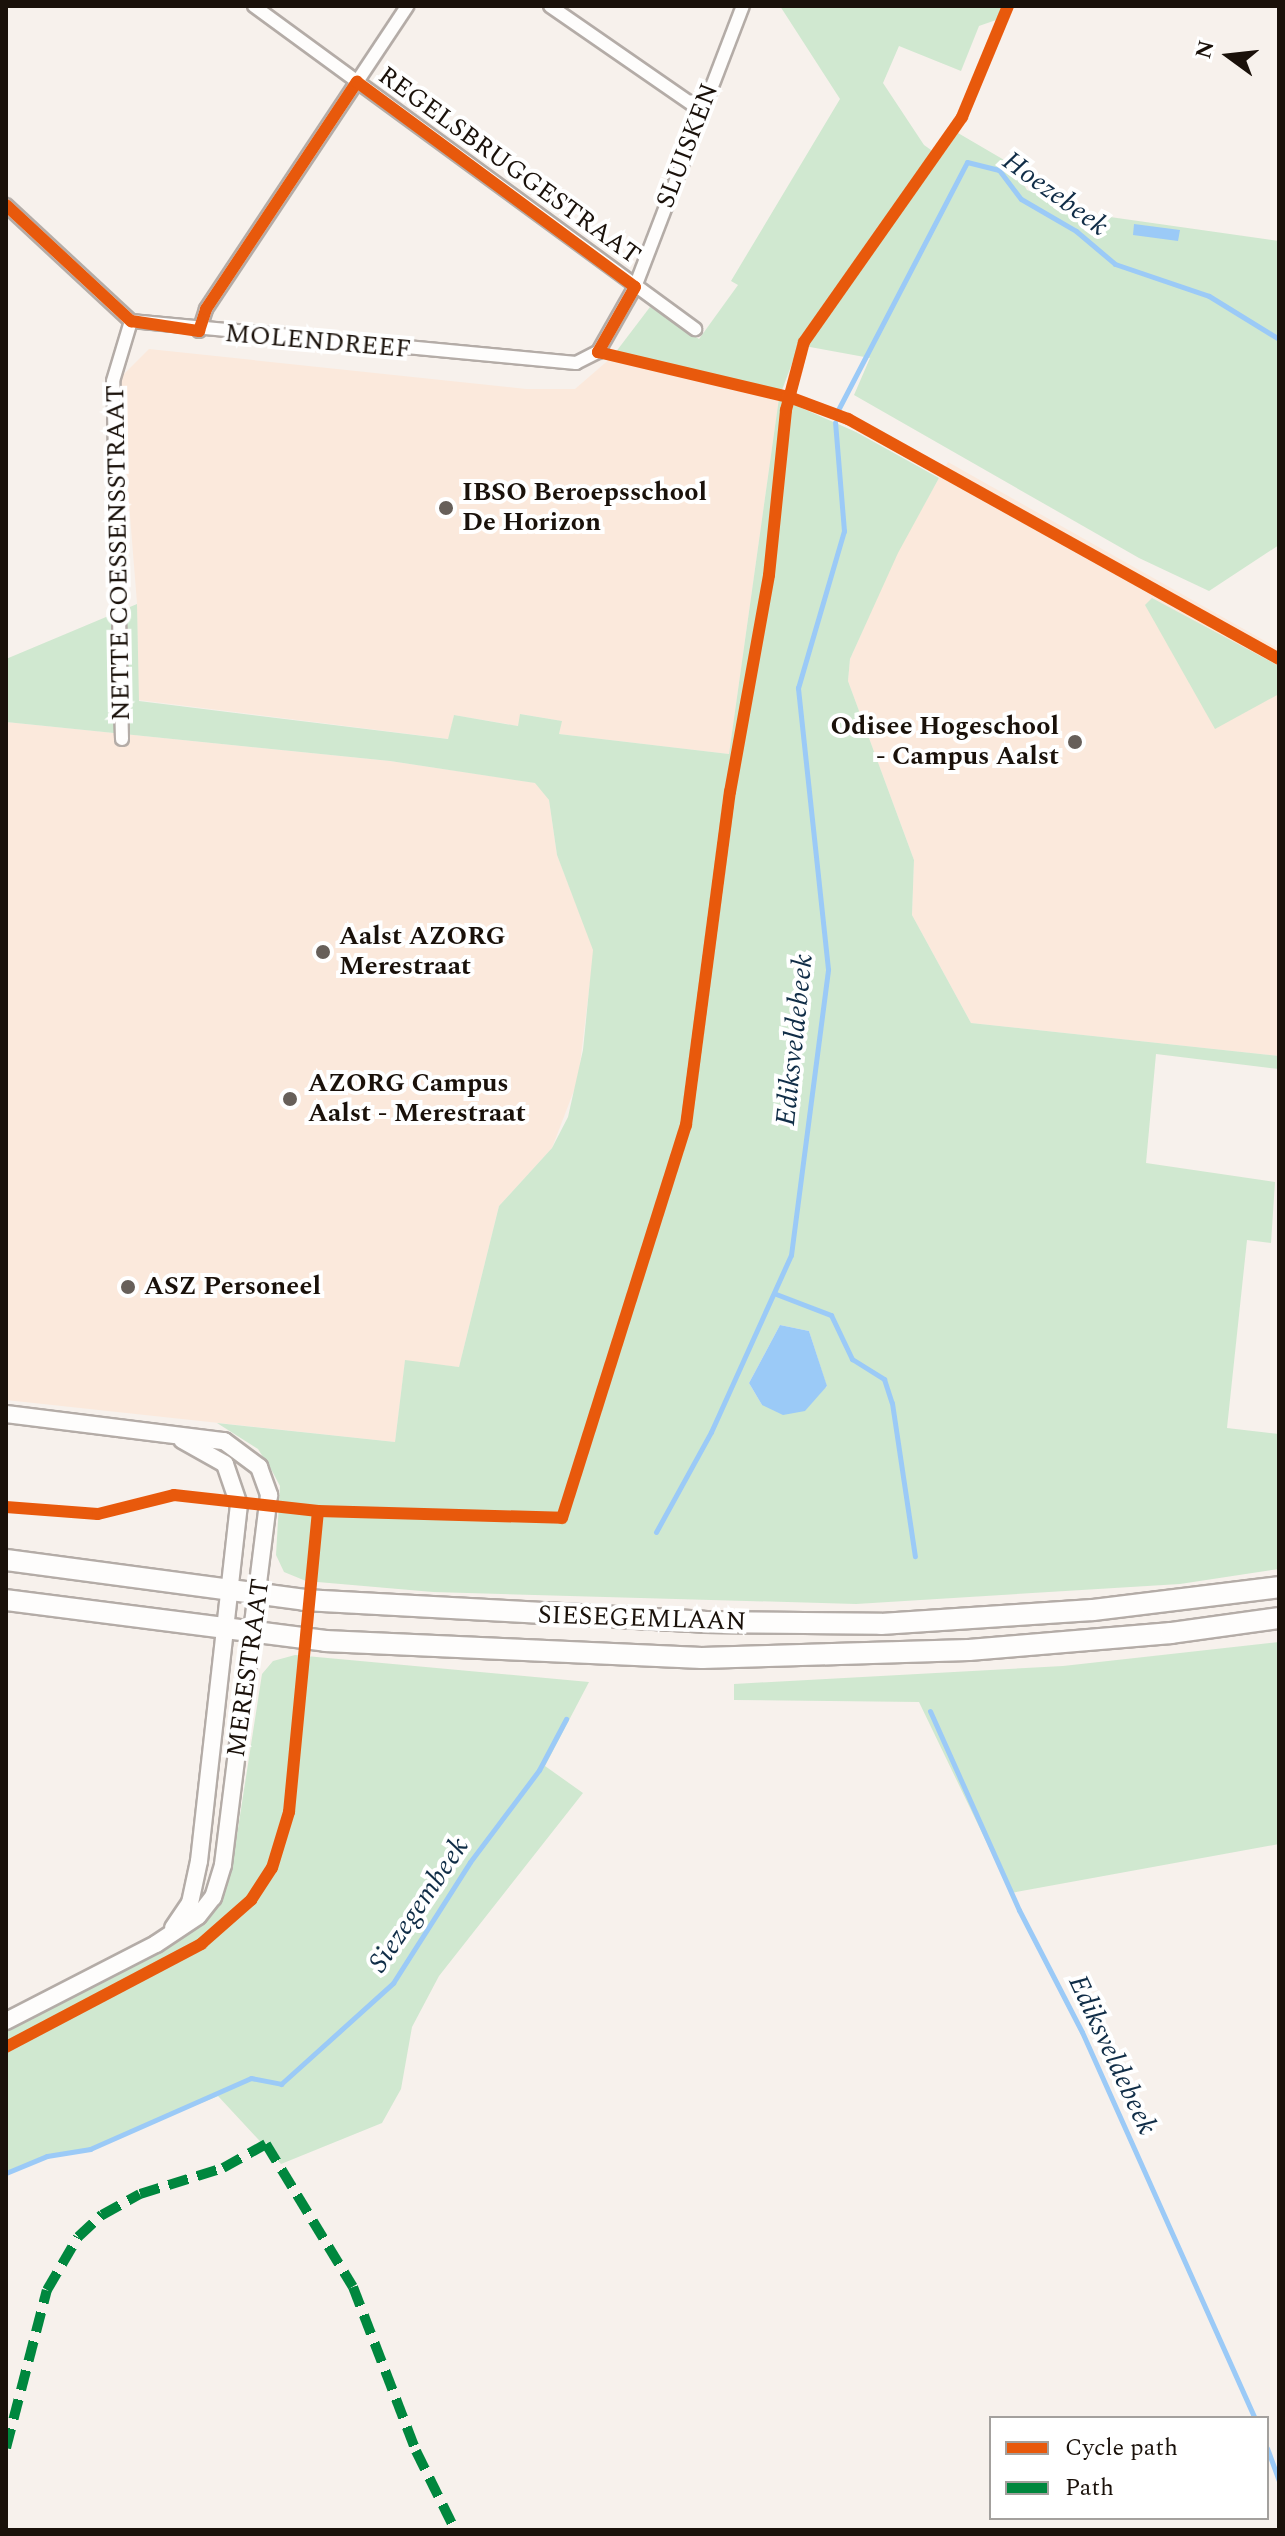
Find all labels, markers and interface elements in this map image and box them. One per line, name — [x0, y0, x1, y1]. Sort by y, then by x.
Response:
north arrow — [1189, 16, 1269, 96]
text: N — [1187, 37, 1224, 63]
street label: REGELSBRUGGESTRAAT — [372, 60, 646, 272]
street label: SLUISKEN — [650, 79, 726, 213]
water label: Hoezebeek — [996, 144, 1114, 244]
street label: MOLENDREEF — [224, 318, 412, 366]
street label: NETTE COESSENSSTRAAT — [100, 385, 138, 721]
place label: IBSO Beroepsschool De Horizon — [462, 477, 707, 538]
marker: IBSO Beroepsschool De Horizon — [437, 499, 455, 517]
place label: Odisee Hogeschool - Campus Aalst — [831, 711, 1059, 772]
marker: Odisee Hogeschool - Campus Aalst — [1066, 733, 1084, 751]
place label: Aalst AZORG Merestraat — [339, 921, 506, 982]
marker: Aalst AZORG Merestraat — [314, 943, 332, 961]
water label: Ediksveldebeek — [769, 953, 821, 1127]
place label: AZORG Campus Aalst - Merestraat — [308, 1068, 526, 1130]
marker: AZORG Campus Aalst - Merestraat — [279, 1088, 301, 1110]
place label: ASZ Personeel — [144, 1271, 321, 1303]
marker: ASZ Personeel — [119, 1278, 137, 1296]
street label: MERESTRAAT — [221, 1577, 277, 1759]
street label: SIESEGEMLAAN — [537, 1600, 747, 1638]
water label: Siezegembeek — [362, 1831, 476, 1979]
water label: Ediksveldebeek — [1060, 1970, 1164, 2140]
legend — [989, 2416, 1269, 2520]
text: Cycle path — [1065, 2430, 1178, 2466]
text: Path — [1065, 2470, 1114, 2506]

